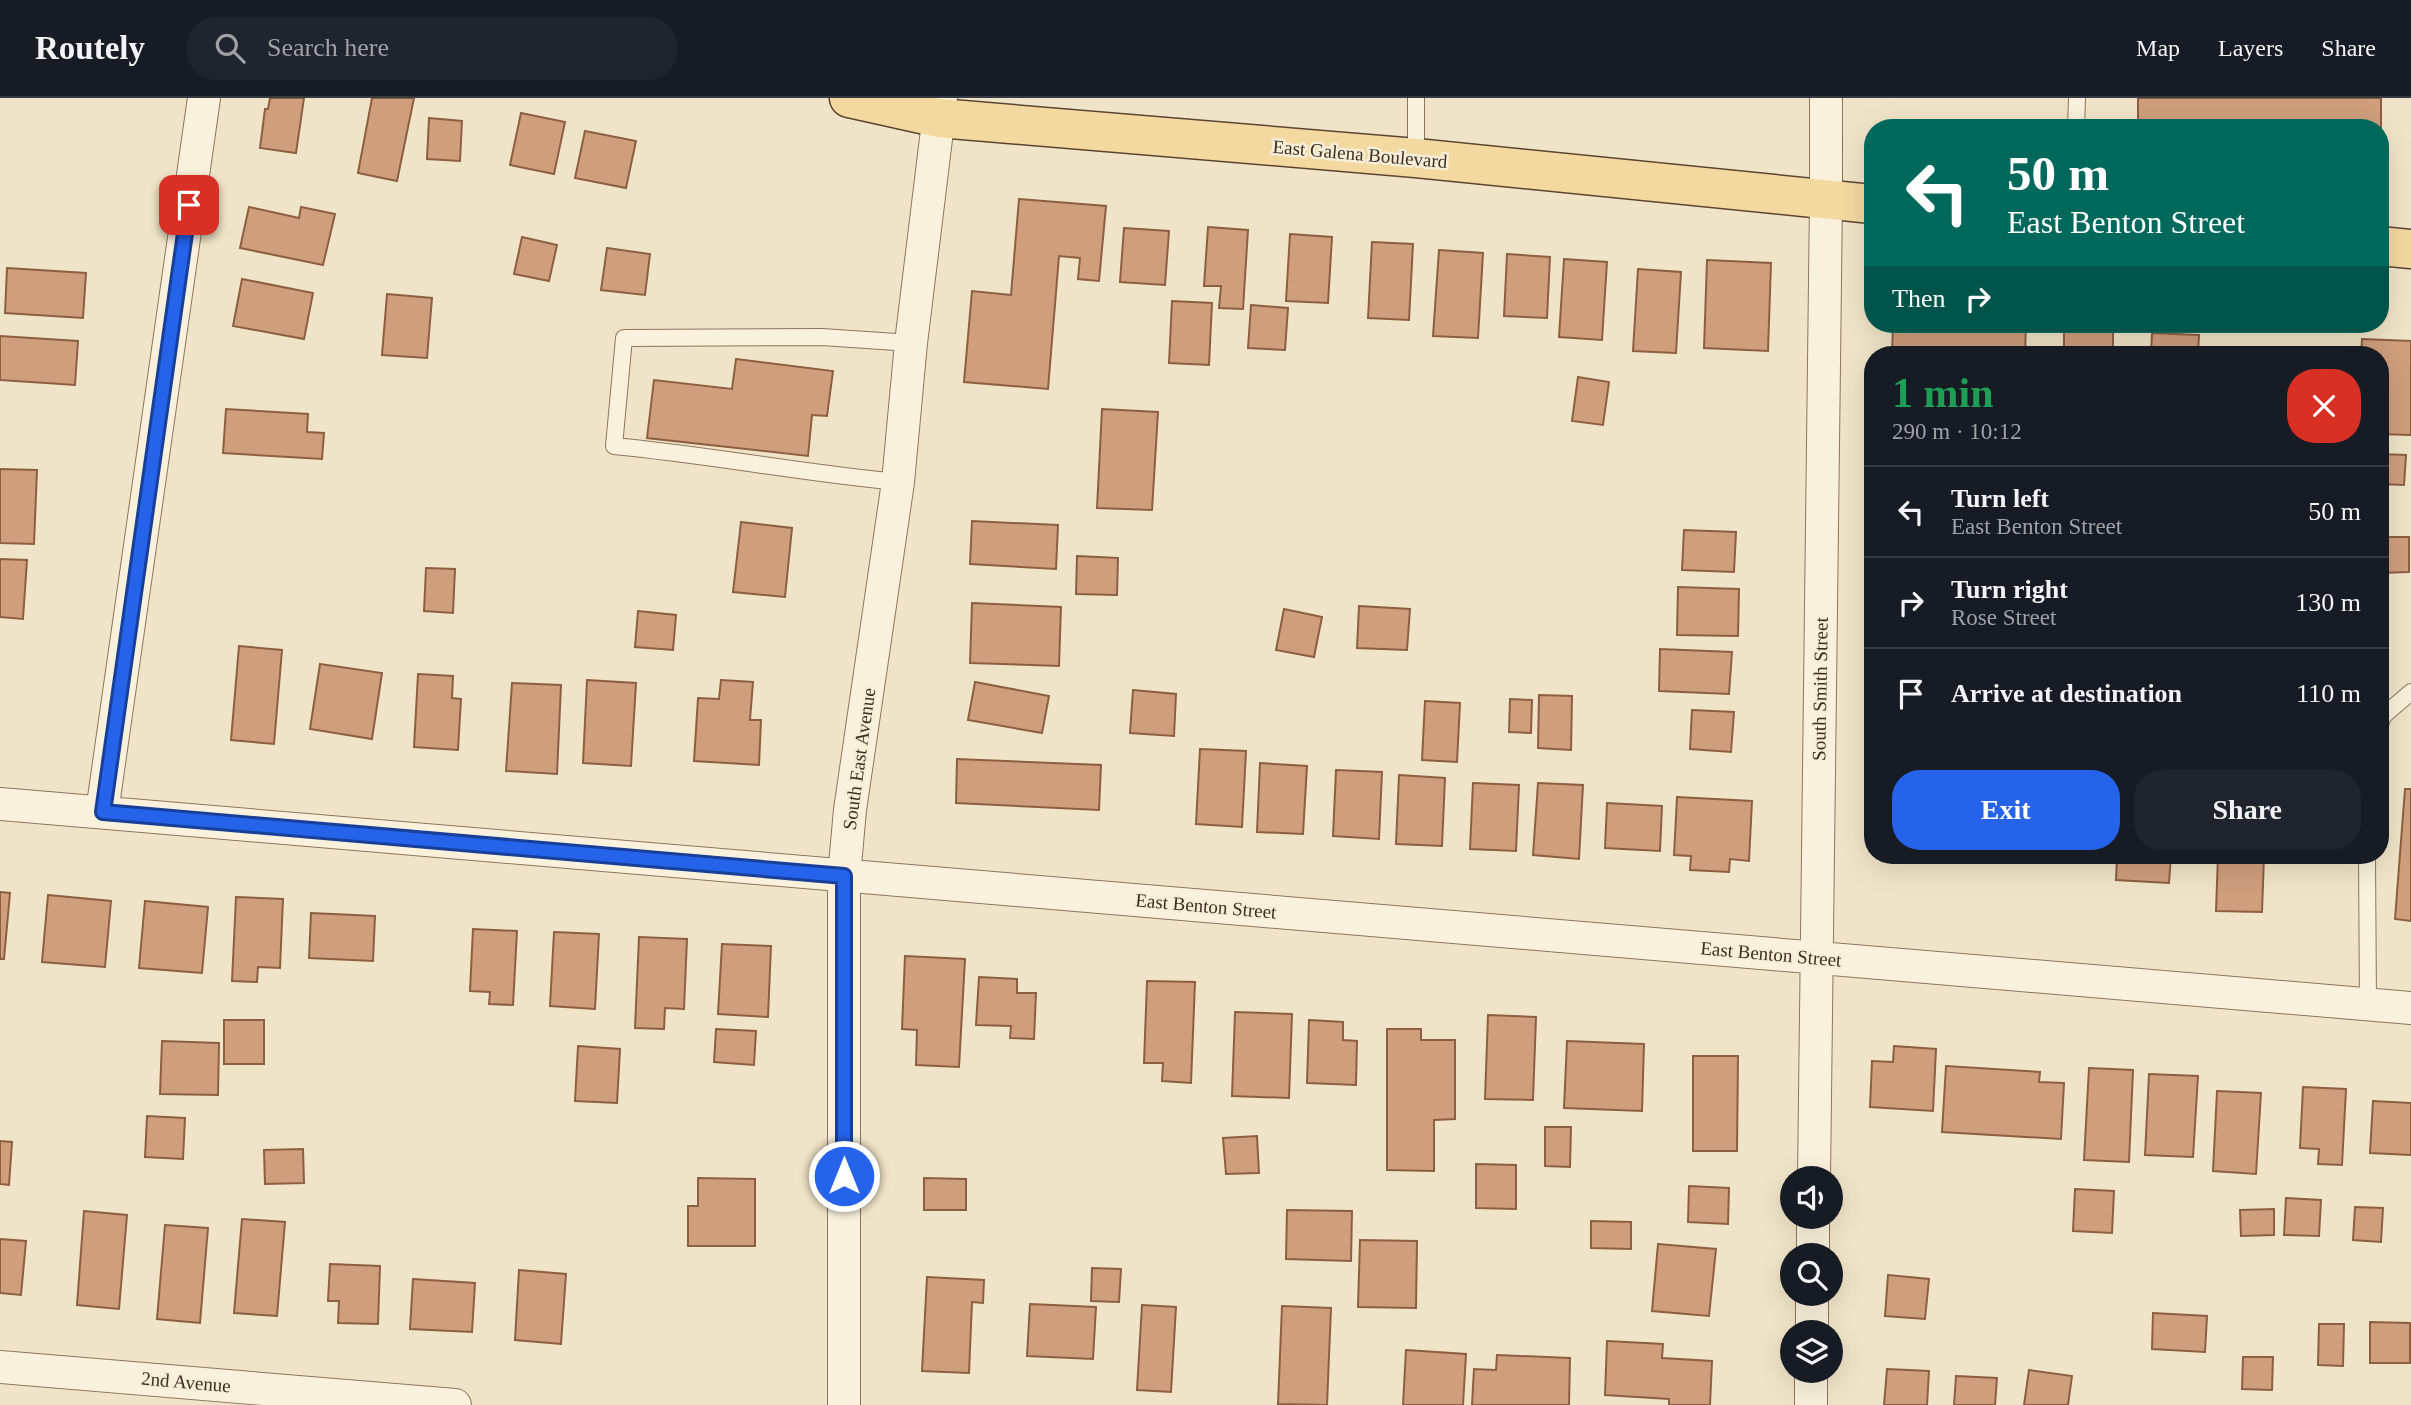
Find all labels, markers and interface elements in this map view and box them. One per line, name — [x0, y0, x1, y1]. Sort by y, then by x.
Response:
search box — [187, 17, 677, 80]
icon: search — [211, 29, 249, 67]
text: Routely — [35, 30, 145, 66]
text: Search here — [267, 33, 389, 62]
text: Map — [2136, 35, 2180, 61]
text: Layers — [2218, 35, 2283, 61]
text: Share — [2321, 35, 2376, 61]
street label: East Galena Boulevard — [1272, 136, 1449, 172]
text: 50 m — [2007, 146, 2109, 201]
icon: left — [1892, 147, 1983, 238]
pin — [159, 175, 219, 235]
icon: arrive — [170, 186, 208, 224]
text: East Benton Street — [2007, 204, 2245, 240]
icon: right — [1959, 280, 1997, 318]
text: Then — [1892, 284, 1945, 313]
button: close — [2287, 369, 2361, 443]
text: 1 min — [1892, 370, 1994, 416]
text: 290 m · 10:12 — [1892, 419, 2022, 444]
text: Turn left — [1951, 484, 2049, 513]
icon: left — [1892, 493, 1930, 531]
text: 50 m — [2308, 497, 2361, 526]
text: East Benton Street — [1951, 514, 2122, 539]
text: Turn right — [1951, 575, 2068, 604]
icon: right — [1892, 584, 1930, 622]
text: 130 m — [2295, 588, 2361, 617]
text: Rose Street — [1951, 605, 2056, 630]
street label: South Smith Street — [1808, 616, 1832, 761]
icon: arrive — [1892, 675, 1930, 713]
text: Arrive at destination — [1951, 679, 2182, 708]
text: 110 m — [2296, 679, 2361, 708]
street label: South East Avenue — [839, 687, 879, 831]
button: Exit — [1892, 770, 2120, 850]
button: Share — [2134, 770, 2361, 850]
street label: East Benton Street — [1135, 889, 1278, 923]
street label: East Benton Street — [1700, 937, 1843, 971]
position arrow — [807, 1139, 881, 1213]
map controls — [1780, 1166, 1843, 1383]
button: sound — [1780, 1166, 1843, 1229]
button: search — [1780, 1243, 1843, 1306]
button: layers — [1780, 1320, 1843, 1383]
street label: 2nd Avenue — [140, 1368, 232, 1396]

